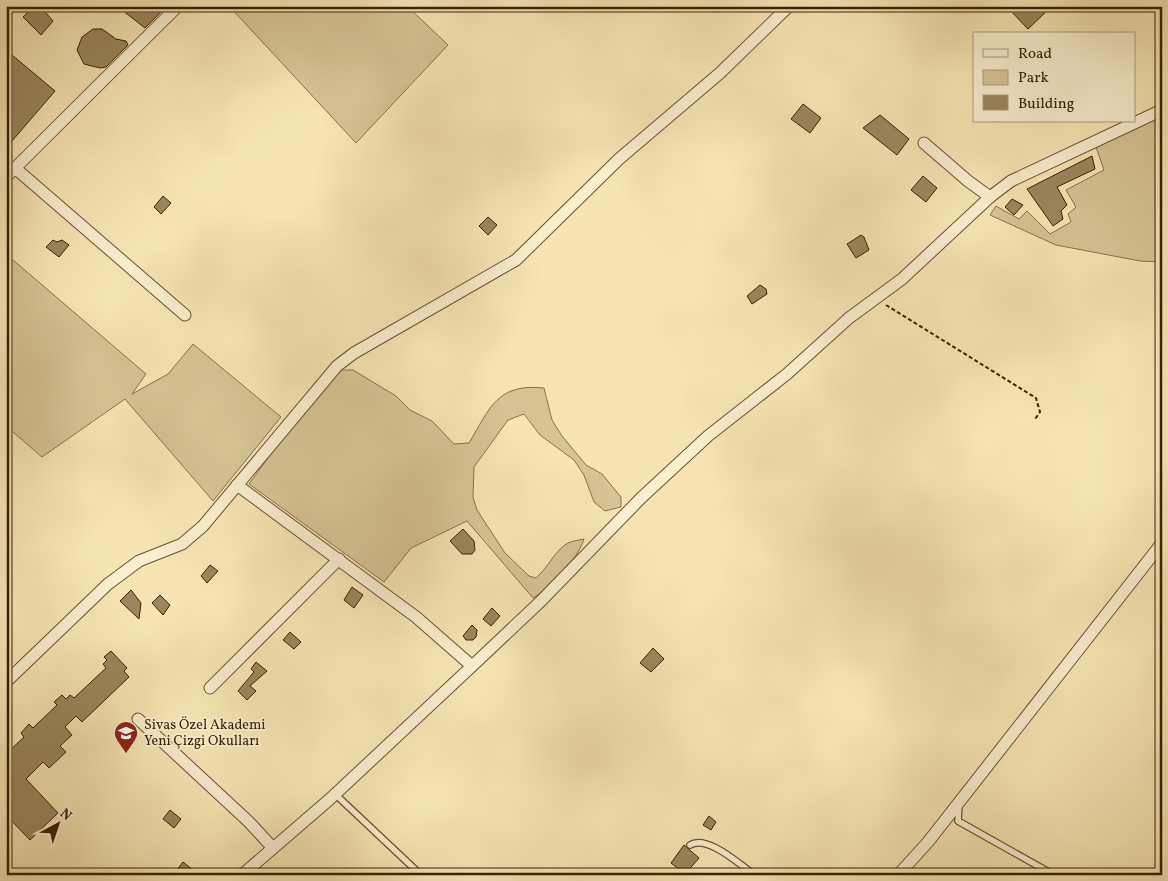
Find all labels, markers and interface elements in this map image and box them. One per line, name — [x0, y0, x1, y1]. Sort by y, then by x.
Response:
legend — [973, 32, 1136, 122]
text: Road — [1018, 44, 1052, 65]
text: Park — [1018, 68, 1049, 89]
text: Building — [1018, 94, 1075, 115]
place label: Sivas Özel Akademi Yeni Çizgi Okulları — [144, 716, 266, 751]
school or university icon: Sivas Özel Akademi Yeni Çizgi Okulları — [113, 720, 139, 754]
north arrow — [32, 798, 82, 848]
text: N — [55, 805, 75, 826]

